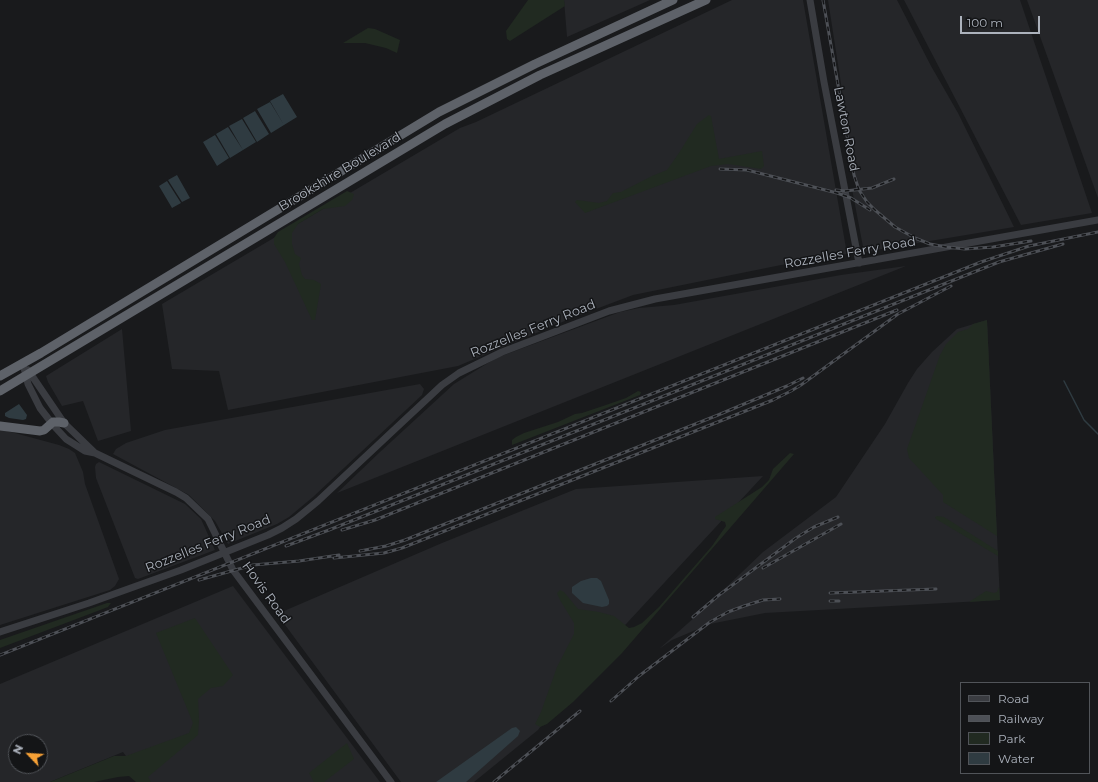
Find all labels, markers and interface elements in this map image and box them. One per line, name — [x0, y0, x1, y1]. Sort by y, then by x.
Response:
scale bar — [962, 8, 1042, 34]
text: 100 m — [967, 15, 1003, 30]
street label: Lawton Road — [830, 85, 862, 173]
street label: Brookshire Boulevard — [276, 129, 404, 215]
street label: Rozzelles Ferry Road — [783, 234, 917, 272]
street label: Rozzelles Ferry Road — [468, 297, 598, 361]
street label: Rozzelles Ferry Road — [143, 512, 273, 576]
street label: Hovis Road — [238, 559, 294, 627]
legend — [960, 682, 1090, 774]
text: Road — [998, 691, 1029, 706]
text: Railway — [998, 711, 1044, 726]
text: Park — [998, 731, 1025, 746]
north arrow — [8, 734, 48, 774]
text: N — [10, 742, 26, 756]
text: Water — [998, 751, 1034, 766]

